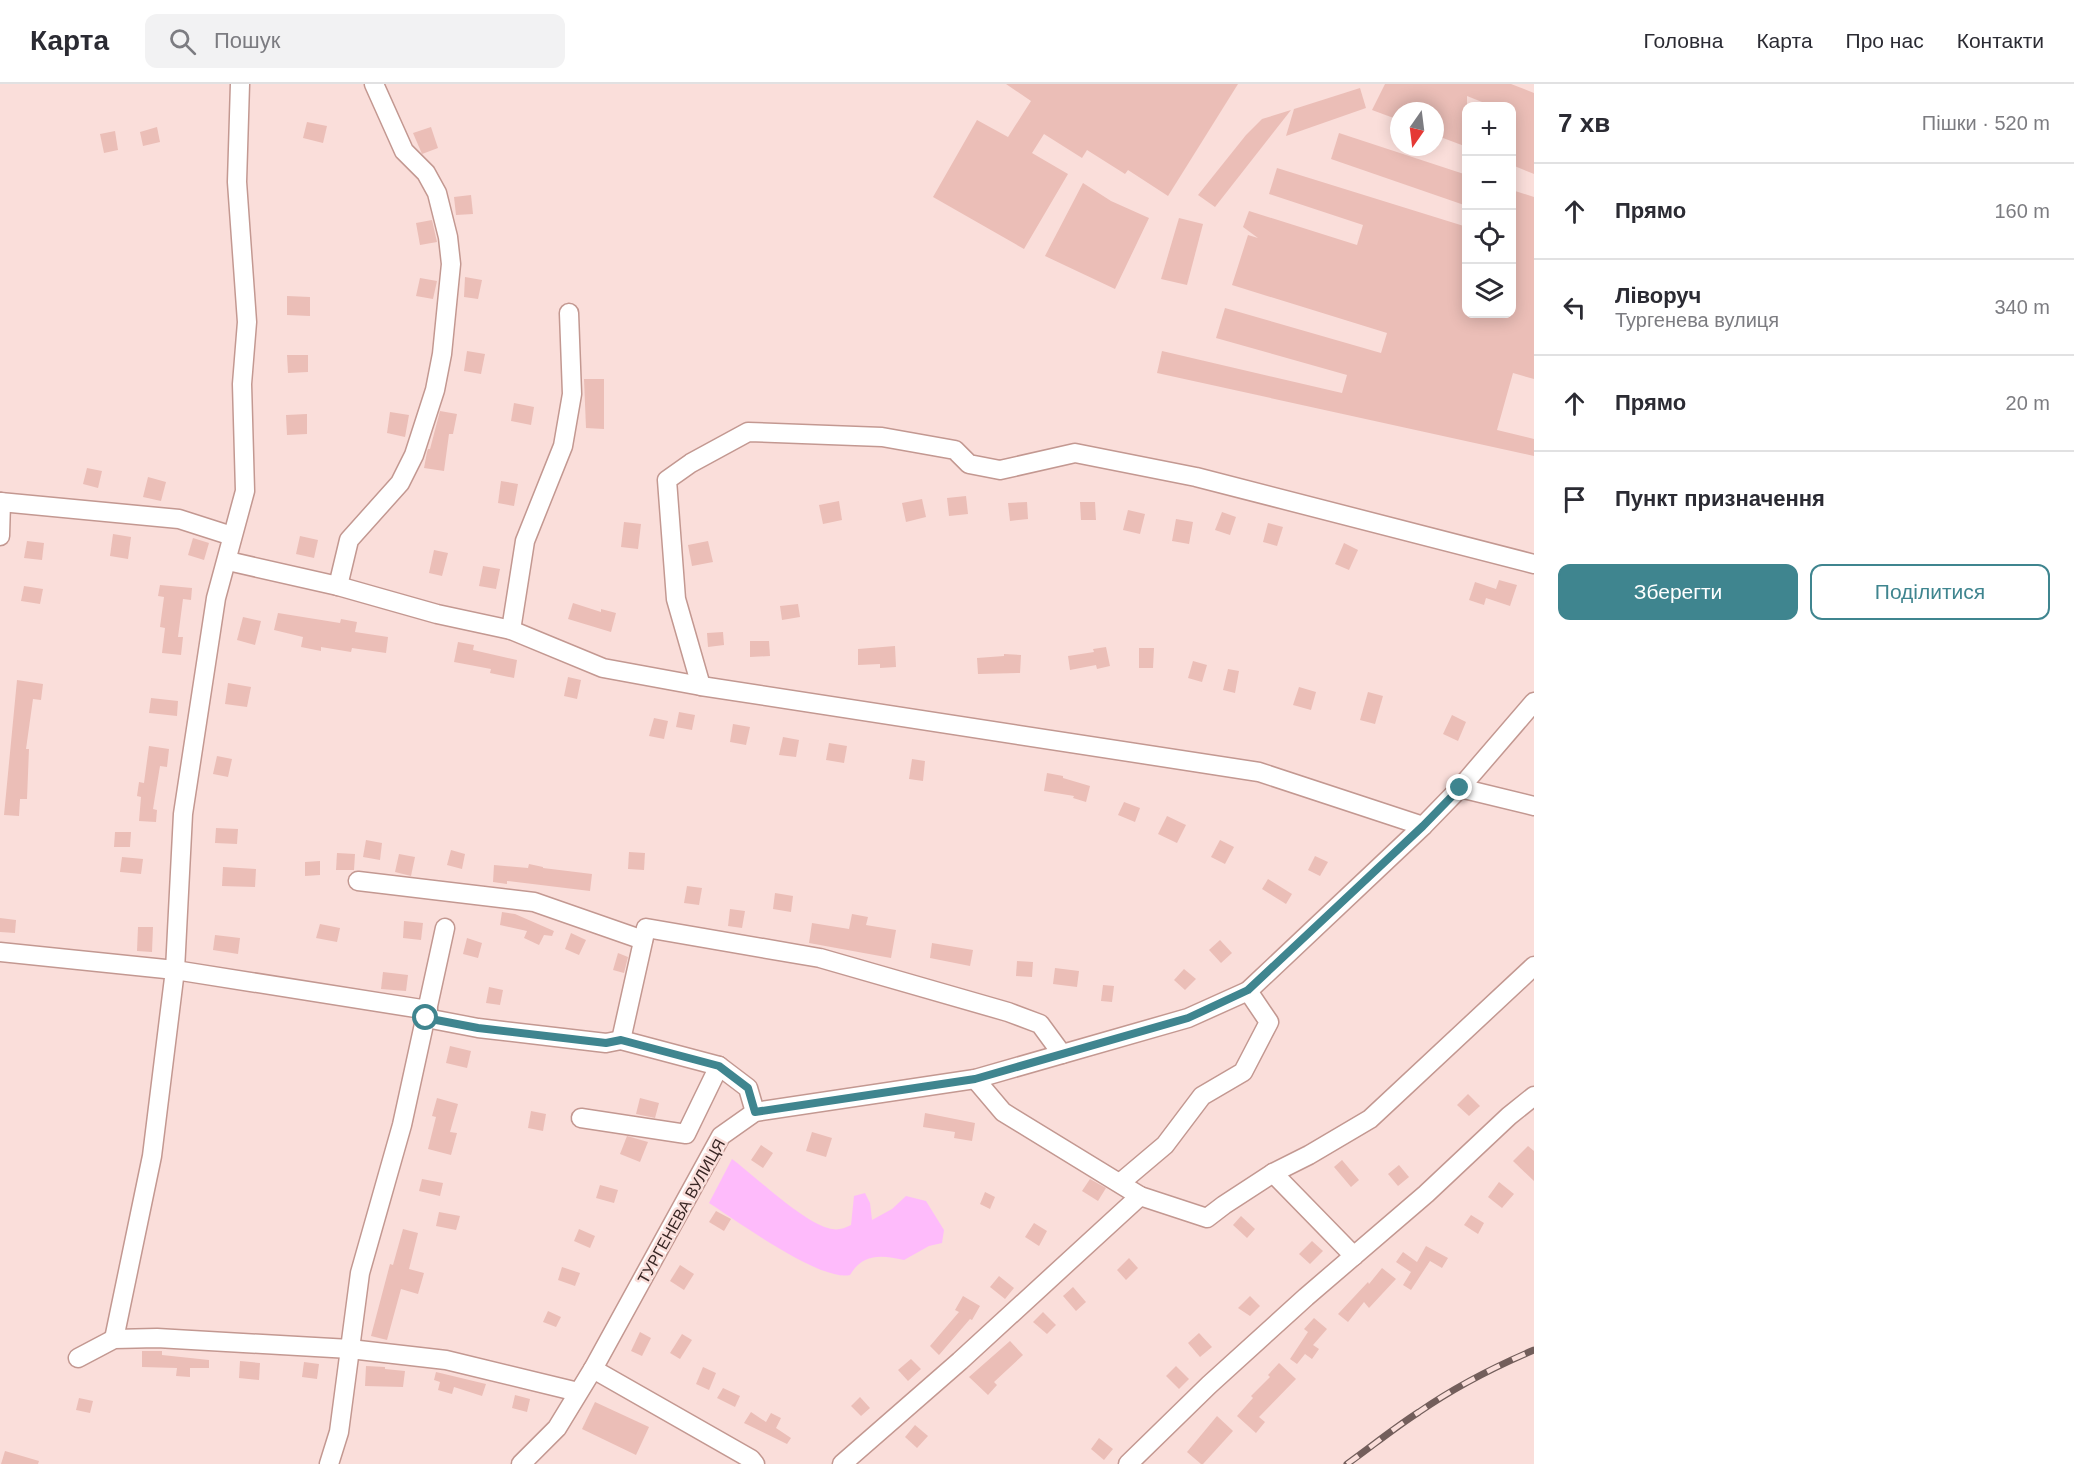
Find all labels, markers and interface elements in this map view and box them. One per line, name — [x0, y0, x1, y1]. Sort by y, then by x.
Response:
search box — [145, 14, 565, 68]
text: Карта — [30, 25, 109, 56]
icon: search — [166, 25, 199, 58]
text: Пошук — [214, 28, 280, 53]
text: Головна — [1644, 29, 1723, 52]
text: Карта — [1756, 29, 1813, 52]
text: Про нас — [1846, 29, 1924, 52]
text: Контакти — [1957, 29, 2044, 52]
north arrow — [1390, 102, 1444, 156]
map controls — [1462, 102, 1516, 318]
button: + — [1462, 102, 1516, 156]
text: 7 хв — [1558, 108, 1610, 138]
text: Пішки · 520 m — [1922, 112, 2050, 134]
button: − — [1462, 156, 1516, 210]
icon: ahead — [1558, 195, 1591, 228]
text: Прямо — [1615, 198, 1686, 223]
text: 160 m — [1994, 200, 2050, 222]
button: locate — [1462, 210, 1516, 264]
button: layers — [1462, 264, 1516, 318]
text: Ліворуч — [1615, 283, 1701, 308]
icon: left — [1558, 291, 1591, 324]
text: 340 m — [1994, 296, 2050, 318]
text: Тургенева вулиця — [1615, 309, 1779, 331]
icon: ahead — [1558, 387, 1591, 420]
text: Прямо — [1615, 390, 1686, 415]
text: 20 m — [2006, 392, 2050, 414]
icon: arrive — [1558, 483, 1591, 516]
text: Пункт призначення — [1615, 486, 1825, 511]
button: Зберегти — [1558, 564, 1798, 620]
button: Поділитися — [1810, 564, 2050, 620]
route end — [1446, 774, 1472, 800]
route start — [412, 1004, 438, 1030]
street label: ТУРГЕНЕВА ВУЛИЦЯ — [635, 1136, 728, 1286]

